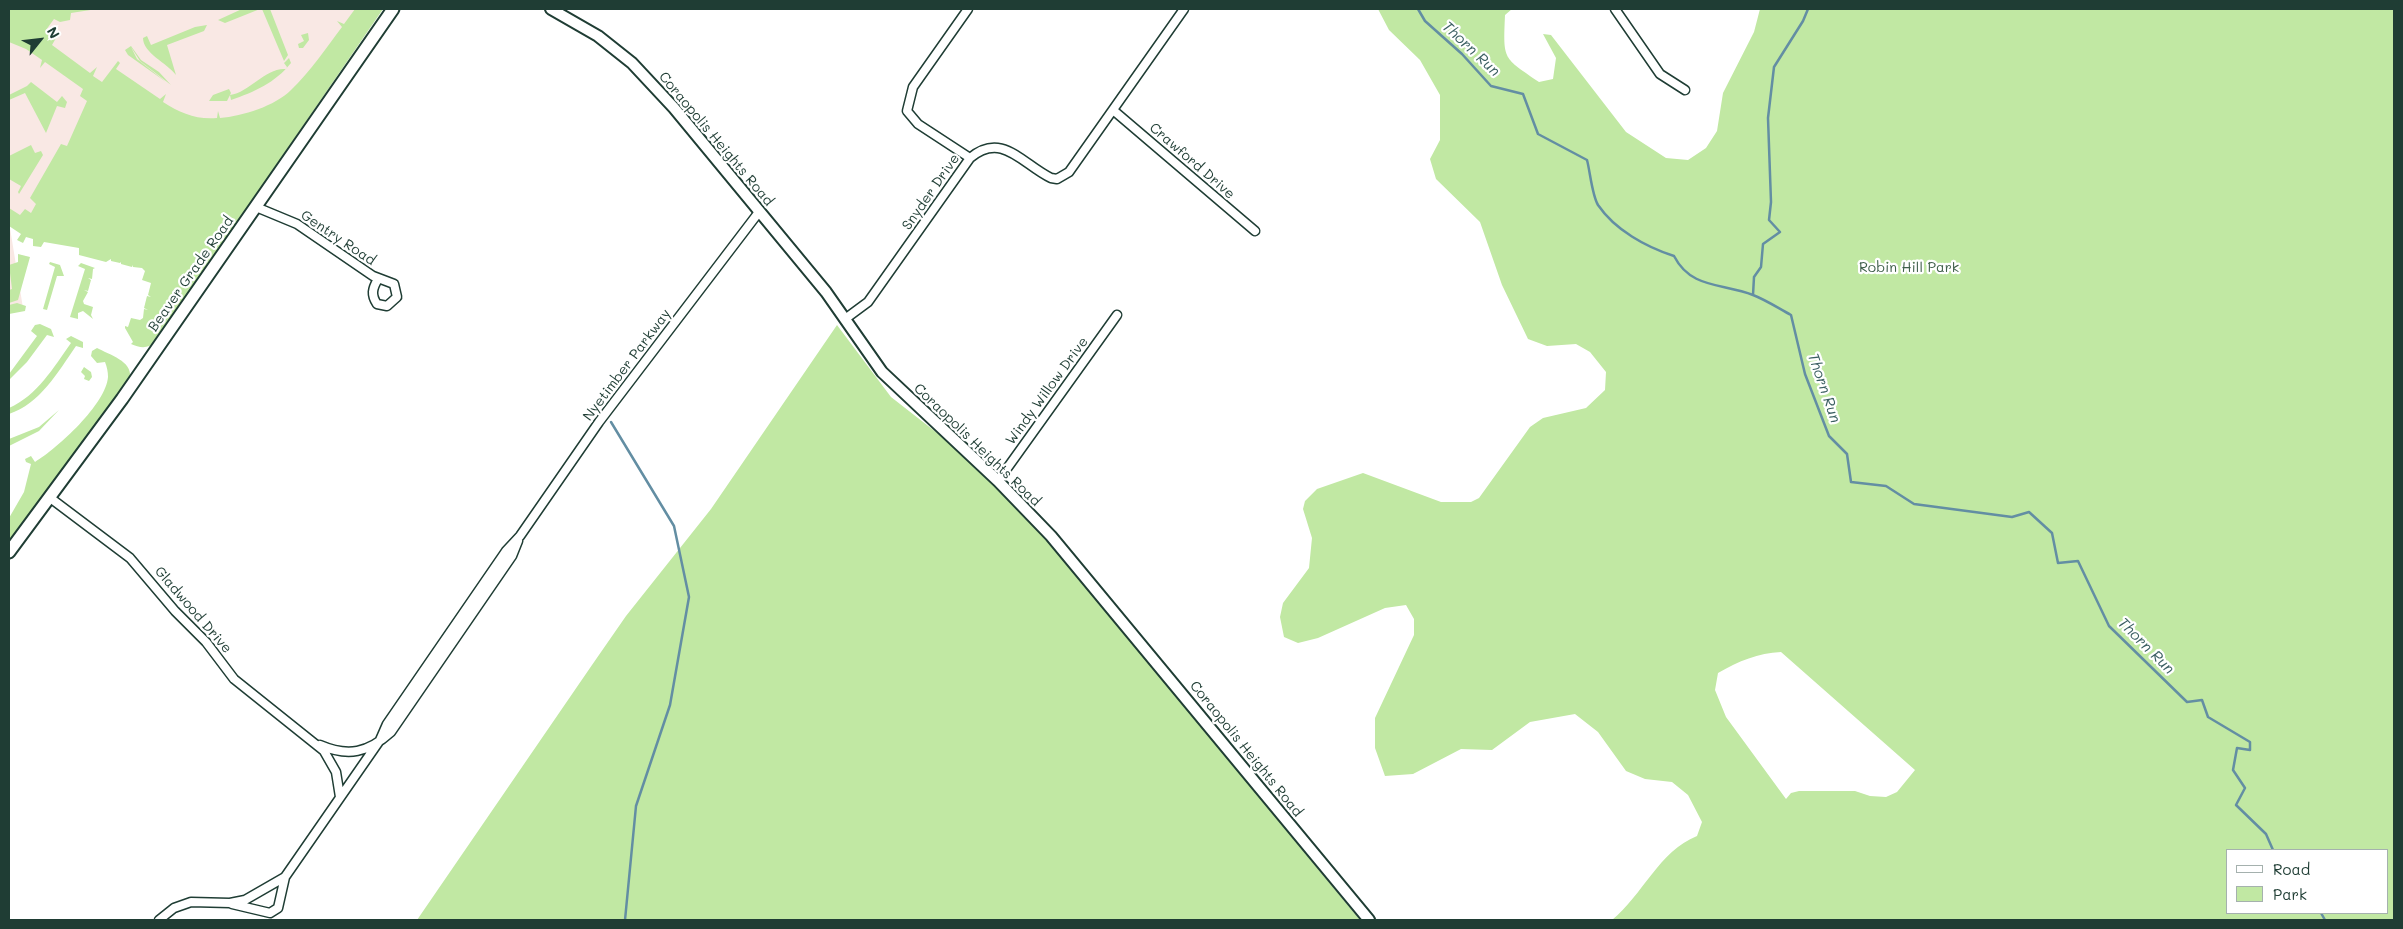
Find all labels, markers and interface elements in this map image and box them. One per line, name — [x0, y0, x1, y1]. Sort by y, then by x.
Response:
north arrow — [15, 15, 65, 65]
water label: Thorn Run — [1438, 18, 1504, 80]
text: N — [43, 23, 64, 42]
street label: Coraopolis Heights Road — [655, 69, 777, 209]
street label: Crawford Drive — [1146, 119, 1238, 203]
street label: Snyder Drive — [899, 151, 963, 233]
street label: Gentry Road — [297, 207, 379, 269]
street label: Beaver Grade Road — [145, 213, 237, 335]
park label: Robin Hill Park — [1859, 260, 1959, 276]
street label: Nyetimber Parkway — [579, 306, 675, 424]
street label: Windy Willow Drive — [1002, 334, 1092, 448]
water label: Thorn Run — [1804, 351, 1844, 425]
street label: Coraopolis Heights Road — [910, 380, 1044, 510]
street label: Gladwood Drive — [151, 563, 235, 657]
water label: Thorn Run — [2114, 614, 2178, 678]
street label: Coraopolis Heights Road — [1186, 678, 1306, 820]
legend — [2226, 849, 2388, 914]
text: Road — [2273, 859, 2310, 879]
text: Park — [2273, 884, 2307, 904]

